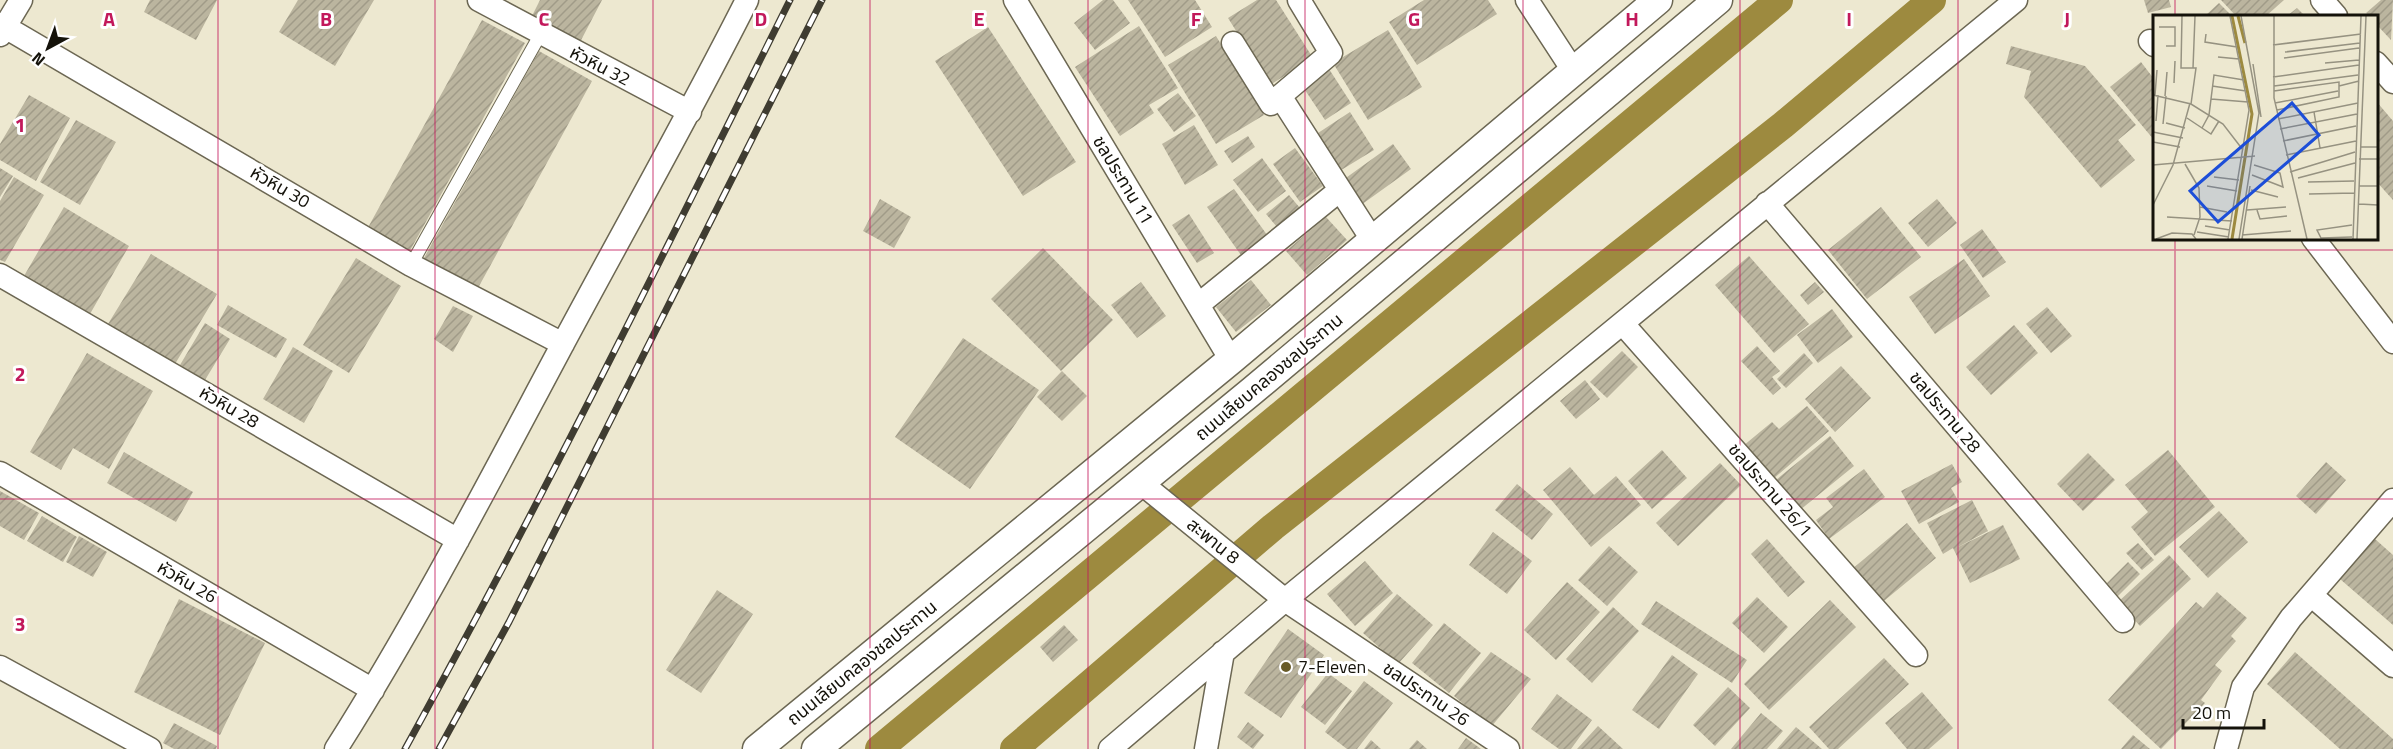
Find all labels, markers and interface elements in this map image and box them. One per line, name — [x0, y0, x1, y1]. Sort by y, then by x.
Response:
text: A — [103, 3, 115, 34]
text: B — [320, 3, 332, 34]
text: C — [539, 3, 550, 34]
text: D — [755, 3, 767, 34]
text: E — [973, 3, 985, 34]
text: F — [1191, 3, 1202, 34]
text: G — [1408, 3, 1420, 34]
text: H — [1625, 3, 1639, 34]
text: I — [1846, 3, 1852, 34]
text: J — [2064, 3, 2070, 34]
inset map — [2153, 15, 2378, 240]
north arrow — [18, 18, 78, 78]
street label: หัวหิน 32 — [565, 39, 635, 92]
text: N — [26, 47, 50, 72]
text: 1 — [14, 109, 26, 140]
street label: ชลประทาน 11 — [1086, 130, 1161, 229]
street label: หัวหิน 30 — [245, 159, 315, 215]
street label: ถนนเลียบคลองชลประทาน — [1189, 306, 1349, 447]
text: 2 — [14, 358, 26, 389]
street label: ชลประทาน 28 — [1903, 365, 1988, 458]
street label: หัวหิน 28 — [194, 379, 264, 435]
street label: ชลประทาน 26/1 — [1722, 437, 1819, 543]
street label: สะพาน 8 — [1181, 511, 1246, 570]
street label: หัวหิน 26 — [152, 554, 222, 610]
street label: ถนนเลียบคลองชลประทาน — [781, 593, 943, 732]
text: 3 — [14, 608, 26, 639]
place label: 7-Eleven — [1298, 653, 1366, 680]
street label: ชลประทาน 26 — [1378, 655, 1475, 733]
marker: 7-Eleven — [1279, 660, 1293, 674]
scale bar — [2183, 692, 2264, 730]
text: 20 m — [2192, 699, 2231, 726]

